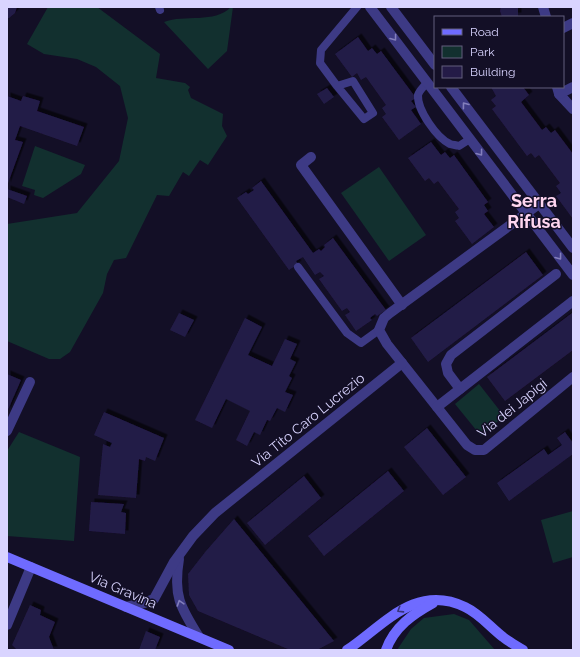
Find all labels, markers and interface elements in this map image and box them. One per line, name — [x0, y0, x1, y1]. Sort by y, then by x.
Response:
legend — [434, 16, 564, 88]
text: Road — [470, 25, 499, 39]
one-way arrow — [389, 34, 396, 41]
text: Park — [470, 45, 495, 59]
text: Building — [470, 65, 516, 79]
one-way arrow — [463, 103, 470, 110]
one-way arrow — [476, 149, 483, 156]
district label: Serra Rifusa — [507, 190, 561, 232]
one-way arrow — [554, 252, 561, 259]
street label: Via Tito Caro Lucrezio — [248, 370, 368, 470]
street label: Via dei Japigi — [474, 375, 550, 441]
street label: Via Gravina — [87, 568, 159, 612]
one-way arrow — [176, 600, 185, 607]
one-way arrow — [397, 606, 404, 613]

